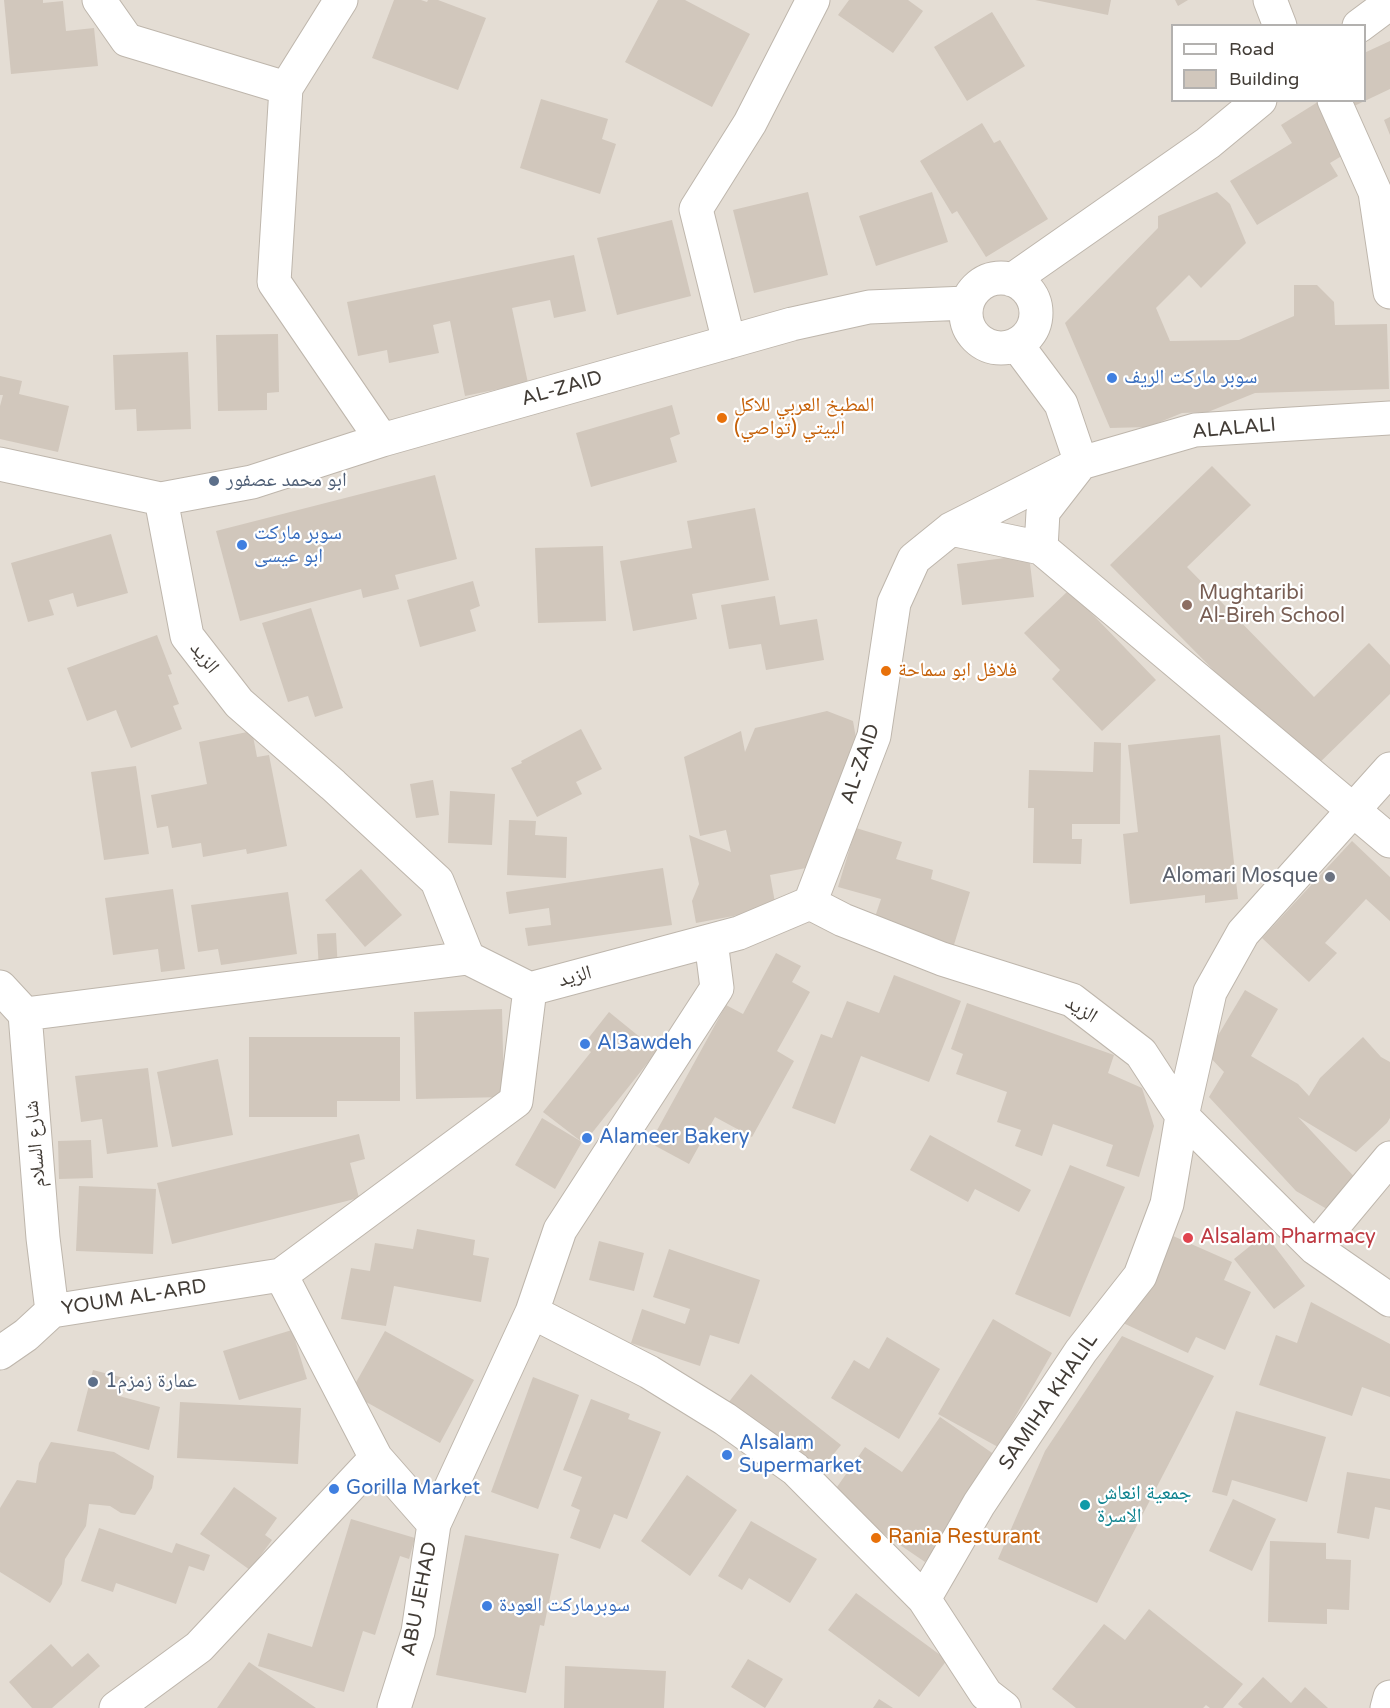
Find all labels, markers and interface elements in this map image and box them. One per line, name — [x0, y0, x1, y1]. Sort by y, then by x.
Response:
legend — [1171, 24, 1366, 102]
text: Road — [1229, 38, 1274, 60]
text: Building — [1229, 68, 1299, 90]
street label: AL-ZAID — [519, 366, 605, 412]
place label: سوبر ماركت الريف — [1124, 366, 1257, 390]
marker: سوبر ماركت الريف — [1105, 371, 1119, 385]
place label: المطبخ العربي للاكل البيتي (تواصي) — [734, 394, 875, 441]
marker: المطبخ العربي للاكل البيتي (تواصي) — [715, 411, 729, 425]
street label: ALALALI — [1191, 413, 1277, 445]
place label: ابو محمد عصفور — [226, 469, 347, 493]
marker: ابو محمد عصفور — [207, 474, 221, 488]
place label: سوبر ماركت ابو عيسی — [254, 522, 342, 569]
marker: سوبر ماركت ابو عيسی — [235, 538, 249, 552]
place label: Mughtaribi Al-Bireh School — [1199, 582, 1345, 629]
marker: Mughtaribi Al-Bireh School — [1180, 598, 1194, 612]
street label: الزيد — [184, 637, 224, 679]
place label: فلافل ابو سماحة — [898, 659, 1017, 683]
marker: فلافل ابو سماحة — [879, 664, 893, 678]
street label: AL-ZAID — [836, 721, 886, 807]
place label: Alomari Mosque — [1162, 865, 1318, 889]
marker: Alomari Mosque — [1323, 870, 1337, 884]
street label: الزيد — [556, 961, 594, 993]
street label: الزيد — [1060, 991, 1102, 1029]
place label: Al3awdeh — [597, 1032, 692, 1056]
marker: Al3awdeh — [578, 1037, 592, 1051]
street label: شارع السلام — [20, 1099, 52, 1189]
place label: Alameer Bakery — [599, 1126, 749, 1150]
marker: Alameer Bakery — [580, 1131, 594, 1145]
place label: Alsalam Pharmacy — [1200, 1226, 1376, 1250]
marker: Alsalam Pharmacy — [1181, 1231, 1195, 1245]
street label: YOUM AL-ARD — [60, 1275, 208, 1321]
street label: SAMIHA KHALIL — [994, 1329, 1104, 1475]
place label: عمارة زمزم1 — [105, 1370, 197, 1394]
marker: عمارة زمزم1 — [86, 1375, 100, 1389]
place label: Alsalam Supermarket — [739, 1432, 862, 1479]
marker: Alsalam Supermarket — [720, 1448, 734, 1462]
place label: Gorilla Market — [346, 1477, 480, 1501]
marker: Gorilla Market — [327, 1482, 341, 1496]
place label: جمعية انعاش الاسرة — [1097, 1482, 1192, 1529]
marker: جمعية انعاش الاسرة — [1078, 1498, 1092, 1512]
place label: Rania Resturant — [888, 1526, 1040, 1550]
marker: Rania Resturant — [869, 1531, 883, 1545]
street label: ABU JEHAD — [397, 1540, 443, 1658]
place label: سوبرماركت العودة — [499, 1594, 630, 1618]
marker: سوبرماركت العودة — [480, 1599, 494, 1613]

